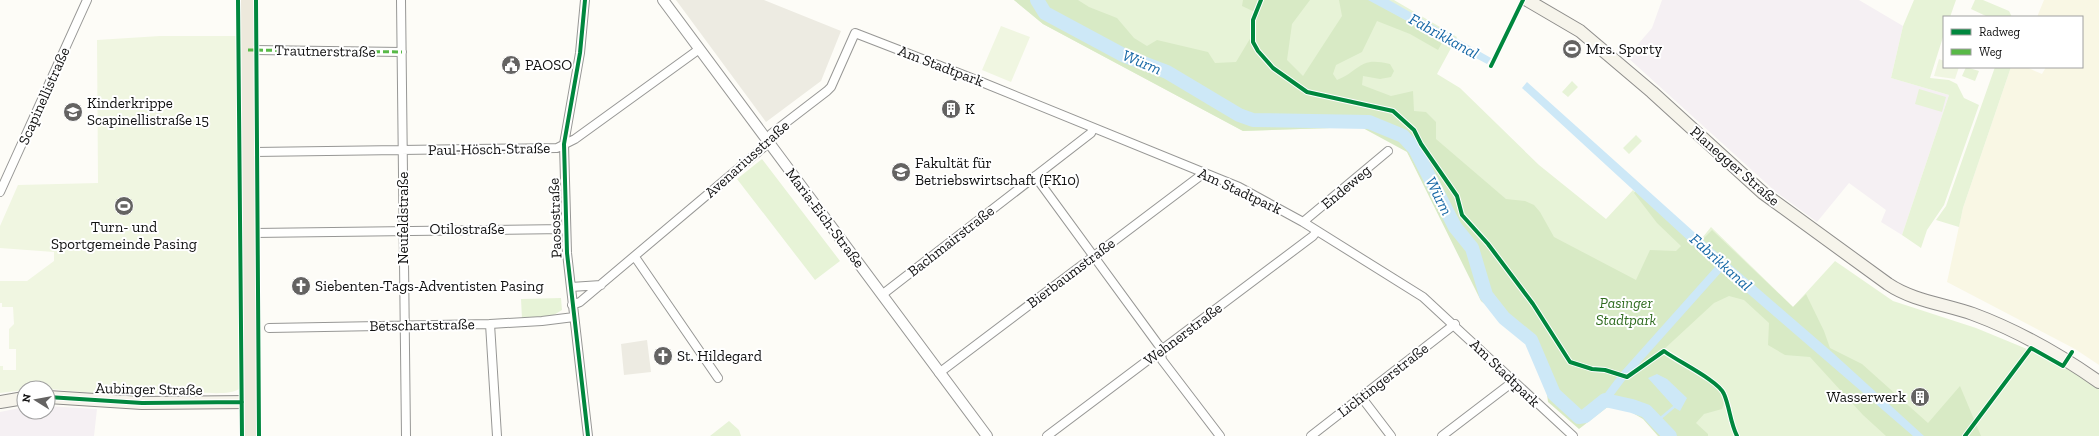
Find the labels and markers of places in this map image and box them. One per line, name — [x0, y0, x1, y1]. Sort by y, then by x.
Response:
sports icon: Mrs. Sporty — [1561, 38, 1583, 60]
place label: Mrs. Sporty — [1586, 40, 1662, 58]
public building icon: PAOSO — [500, 54, 522, 76]
place label: PAOSO — [525, 56, 572, 74]
place label: Kinderkrippe Scapinellistraße 15 — [87, 94, 209, 129]
building icon: K — [940, 98, 962, 120]
place label: K — [965, 100, 975, 118]
school or university icon: Kinderkrippe Scapinellistraße 15 — [62, 101, 84, 123]
place label: Fakultät für Betriebswirtschaft (FK10) — [915, 154, 1079, 189]
school or university icon: Fakultät für Betriebswirtschaft (FK10) — [890, 161, 912, 183]
sports icon: Turn- und Sportgemeinde Pasing — [113, 195, 135, 217]
place label: Turn- und Sportgemeinde Pasing — [51, 218, 197, 253]
church icon: Siebenten-Tags-Adventisten Pasing — [290, 275, 312, 297]
place label: Siebenten-Tags-Adventisten Pasing — [315, 277, 544, 295]
church icon: St. Hildegard — [652, 345, 674, 367]
place label: St. Hildegard — [677, 347, 763, 365]
building icon: Wasserwerk — [1909, 386, 1931, 408]
place label: Wasserwerk — [1827, 388, 1906, 406]

